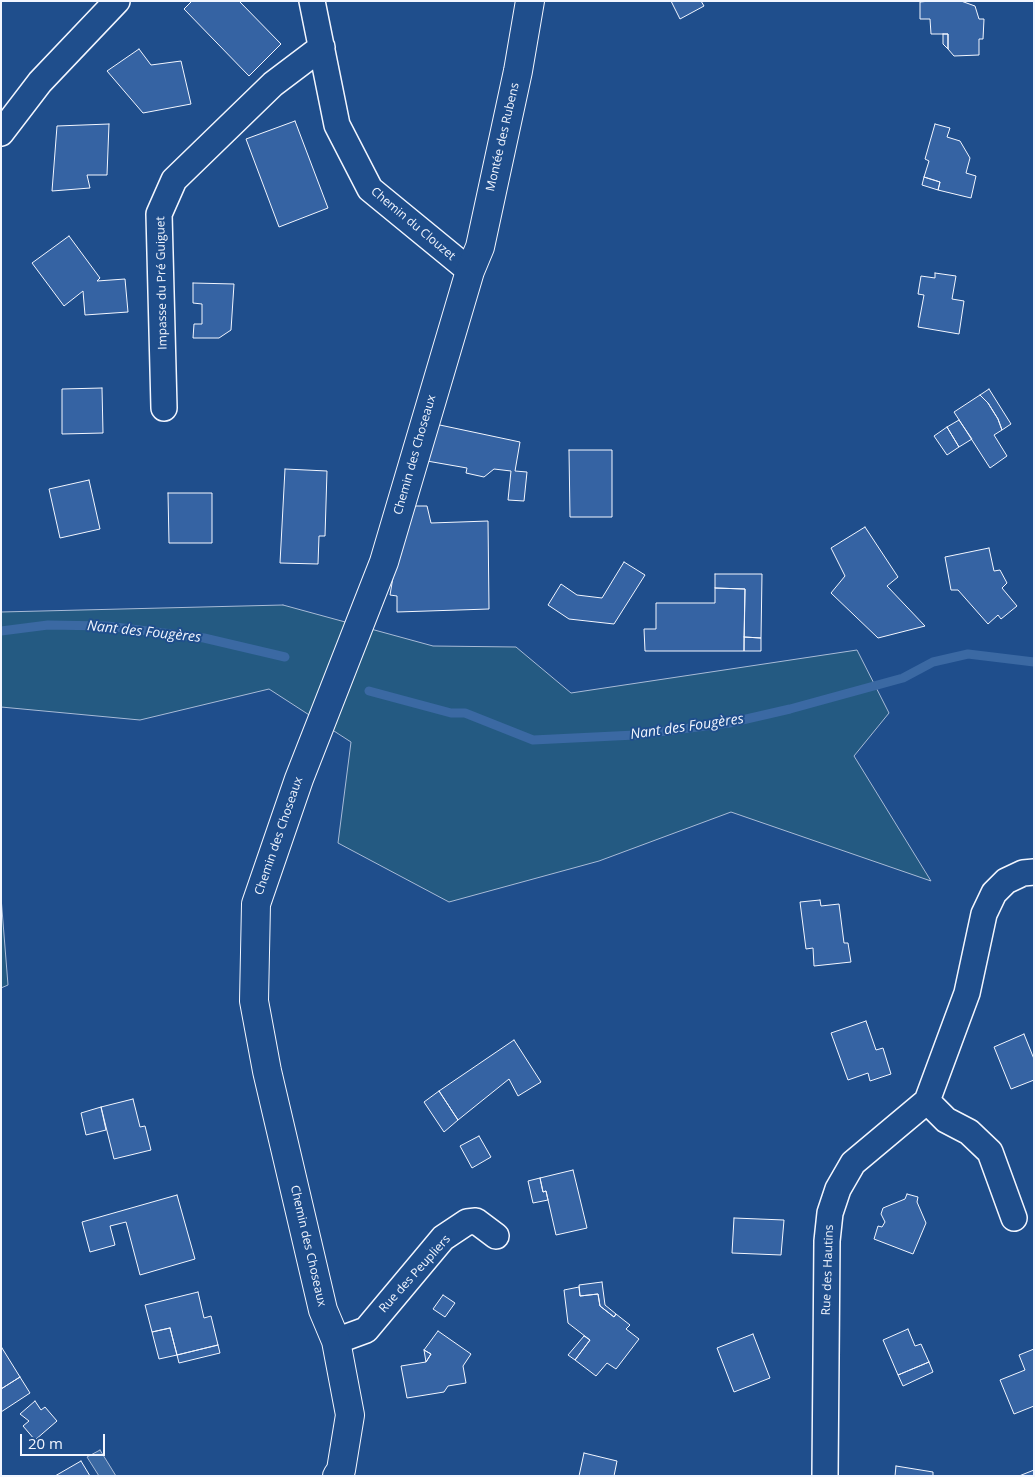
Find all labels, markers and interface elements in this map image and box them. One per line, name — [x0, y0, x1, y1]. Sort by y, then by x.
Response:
street label: Montée des Rubens — [483, 81, 523, 193]
street label: Chemin du Clouzet — [368, 184, 458, 264]
street label: Impasse du Pré Guiguet — [154, 216, 170, 350]
street label: Chemin des Choseaux — [391, 393, 439, 517]
water label: Nant des Fougères — [86, 618, 202, 646]
water label: Nant des Fougères — [629, 711, 745, 743]
street label: Chemin des Choseaux — [252, 775, 306, 897]
street label: Chemin des Choseaux — [287, 1184, 329, 1308]
street label: Rue des Hautins — [819, 1224, 837, 1316]
street label: Rue des Peupliers — [376, 1232, 454, 1316]
scale bar — [22, 1424, 108, 1456]
text: 20 m — [28, 1433, 63, 1453]

